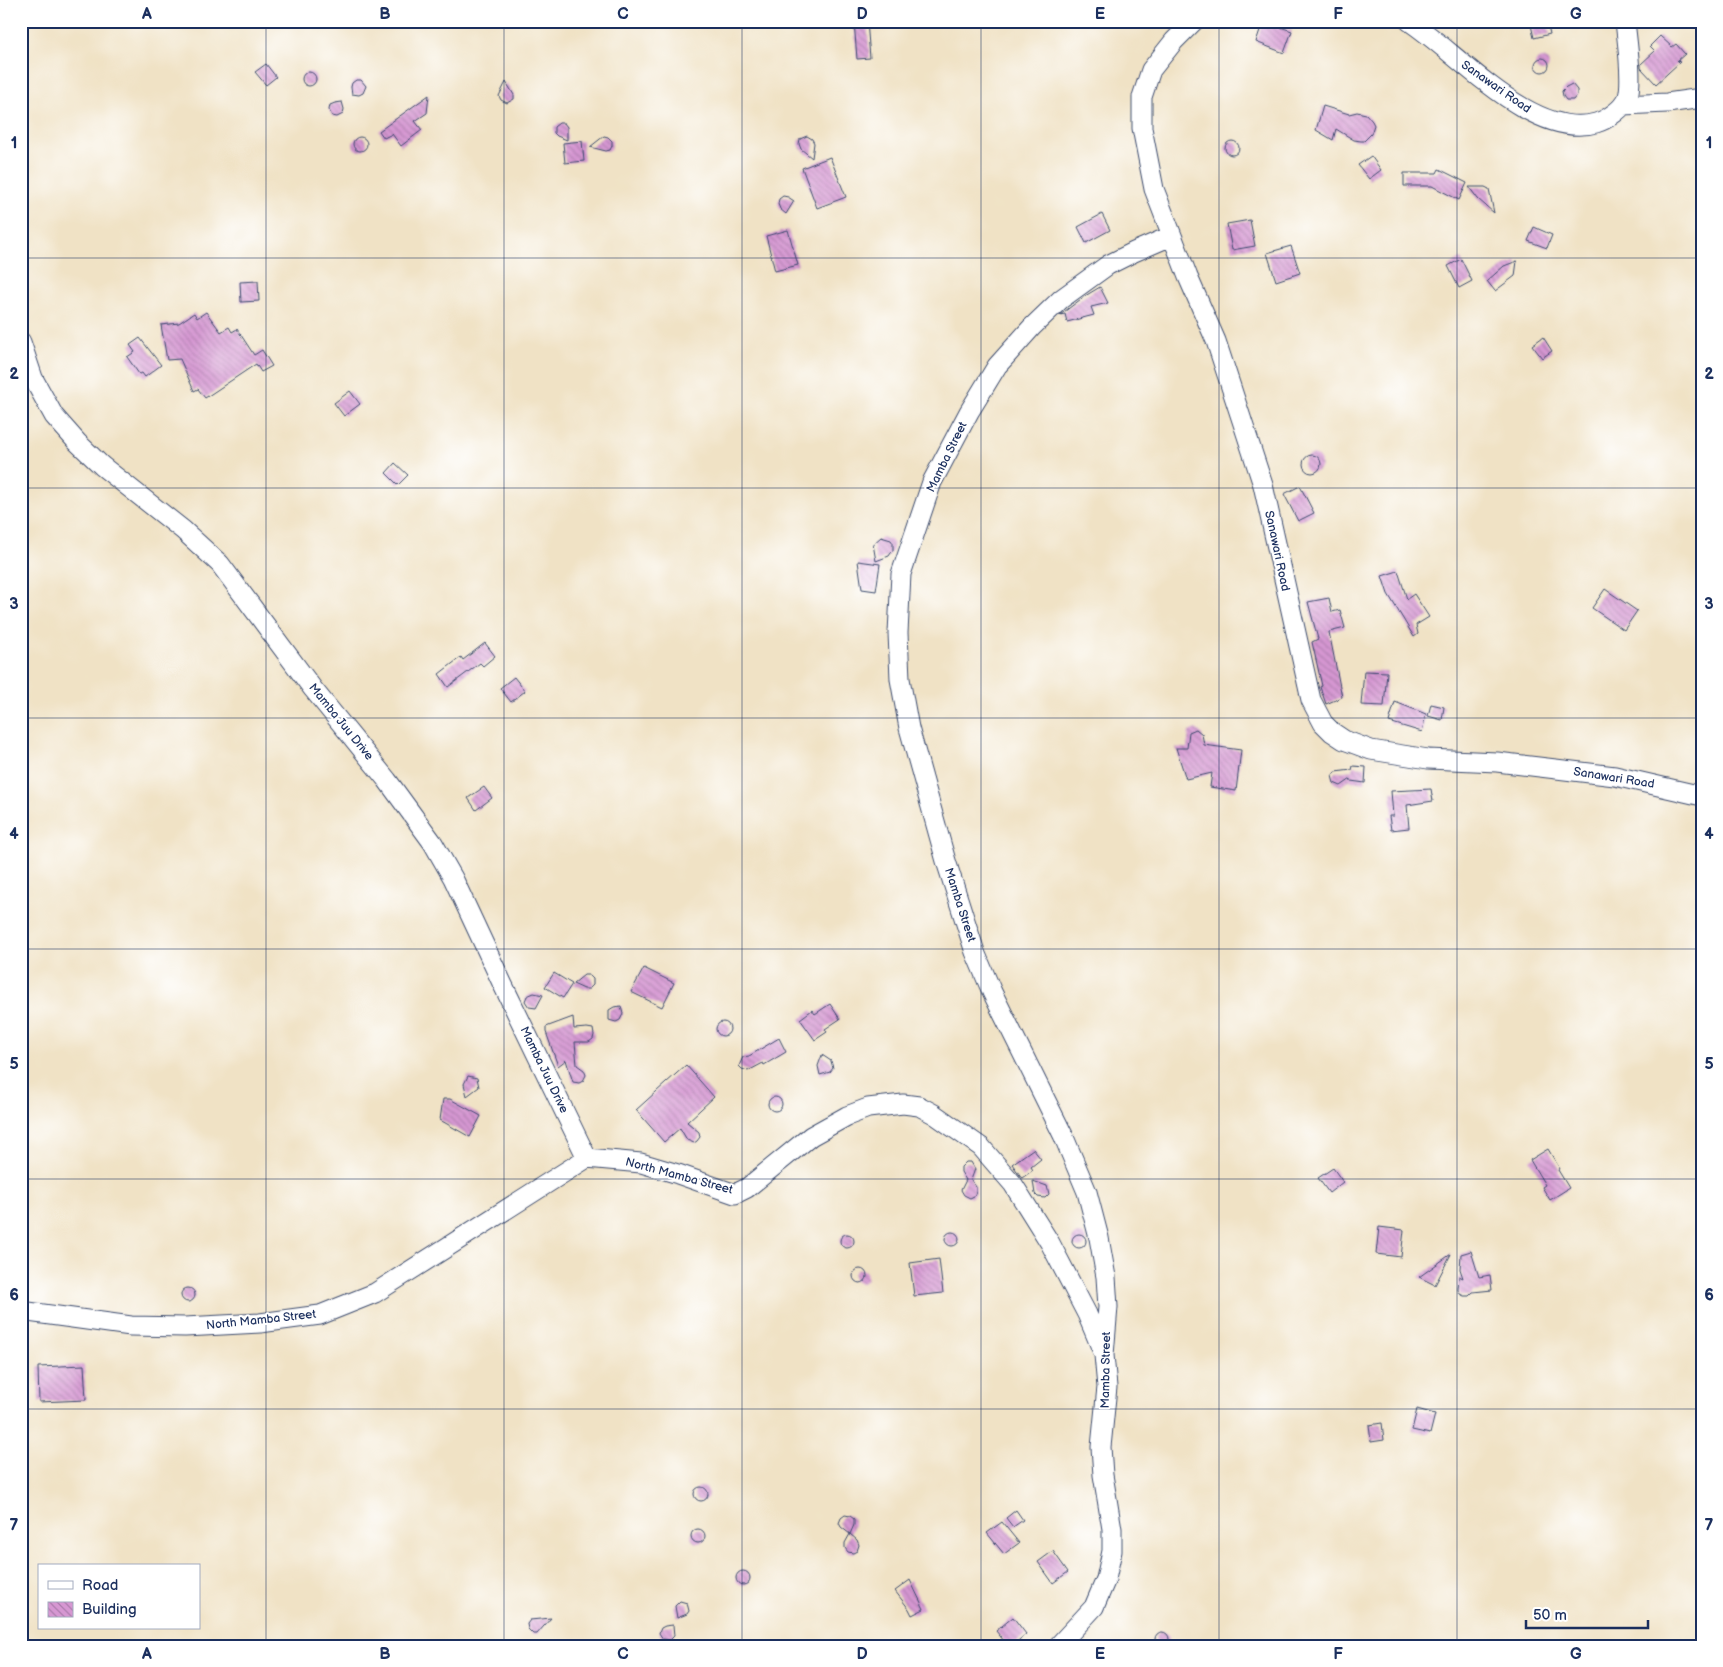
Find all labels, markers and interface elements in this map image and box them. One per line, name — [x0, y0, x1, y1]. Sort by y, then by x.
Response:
text: A — [141, 5, 152, 24]
text: B — [379, 5, 391, 24]
text: C — [617, 5, 629, 24]
text: D — [856, 5, 868, 24]
text: E — [1095, 5, 1105, 24]
text: F — [1333, 5, 1343, 24]
text: G — [1570, 5, 1582, 24]
street label: Sanawari Road — [1458, 57, 1534, 117]
text: 1 — [11, 134, 17, 153]
text: 1 — [1706, 134, 1712, 153]
text: 2 — [9, 365, 19, 384]
text: 2 — [1704, 365, 1714, 384]
street label: Mamba Street — [923, 419, 971, 495]
street label: Sanawari Road — [1261, 509, 1293, 593]
text: 3 — [9, 595, 19, 614]
text: 3 — [1704, 595, 1714, 614]
street label: Mamba Juu Drive — [305, 681, 377, 763]
street label: Sanawari Road — [1572, 764, 1656, 792]
text: 4 — [9, 825, 19, 844]
text: 4 — [1704, 825, 1714, 844]
street label: Mamba Street — [941, 866, 979, 944]
street label: Mamba Juu Drive — [517, 1024, 571, 1116]
text: 5 — [9, 1055, 19, 1074]
text: 5 — [1704, 1055, 1714, 1074]
street label: North Mamba Street — [624, 1154, 735, 1198]
text: 6 — [9, 1286, 19, 1305]
text: 6 — [1704, 1286, 1714, 1305]
street label: North Mamba Street — [205, 1307, 317, 1333]
street label: Mamba Street — [1098, 1331, 1114, 1408]
text: 7 — [10, 1516, 19, 1535]
text: 7 — [1705, 1516, 1714, 1535]
legend — [38, 1564, 200, 1630]
text: Road — [82, 1576, 118, 1595]
scale bar — [1526, 1597, 1648, 1629]
text: Building — [82, 1600, 137, 1619]
text: 50 m — [1533, 1606, 1567, 1625]
text: A — [141, 1645, 152, 1664]
text: B — [379, 1645, 391, 1664]
text: C — [617, 1645, 629, 1664]
text: D — [856, 1645, 868, 1664]
text: E — [1095, 1645, 1105, 1664]
text: F — [1333, 1645, 1343, 1664]
text: G — [1570, 1645, 1582, 1664]

